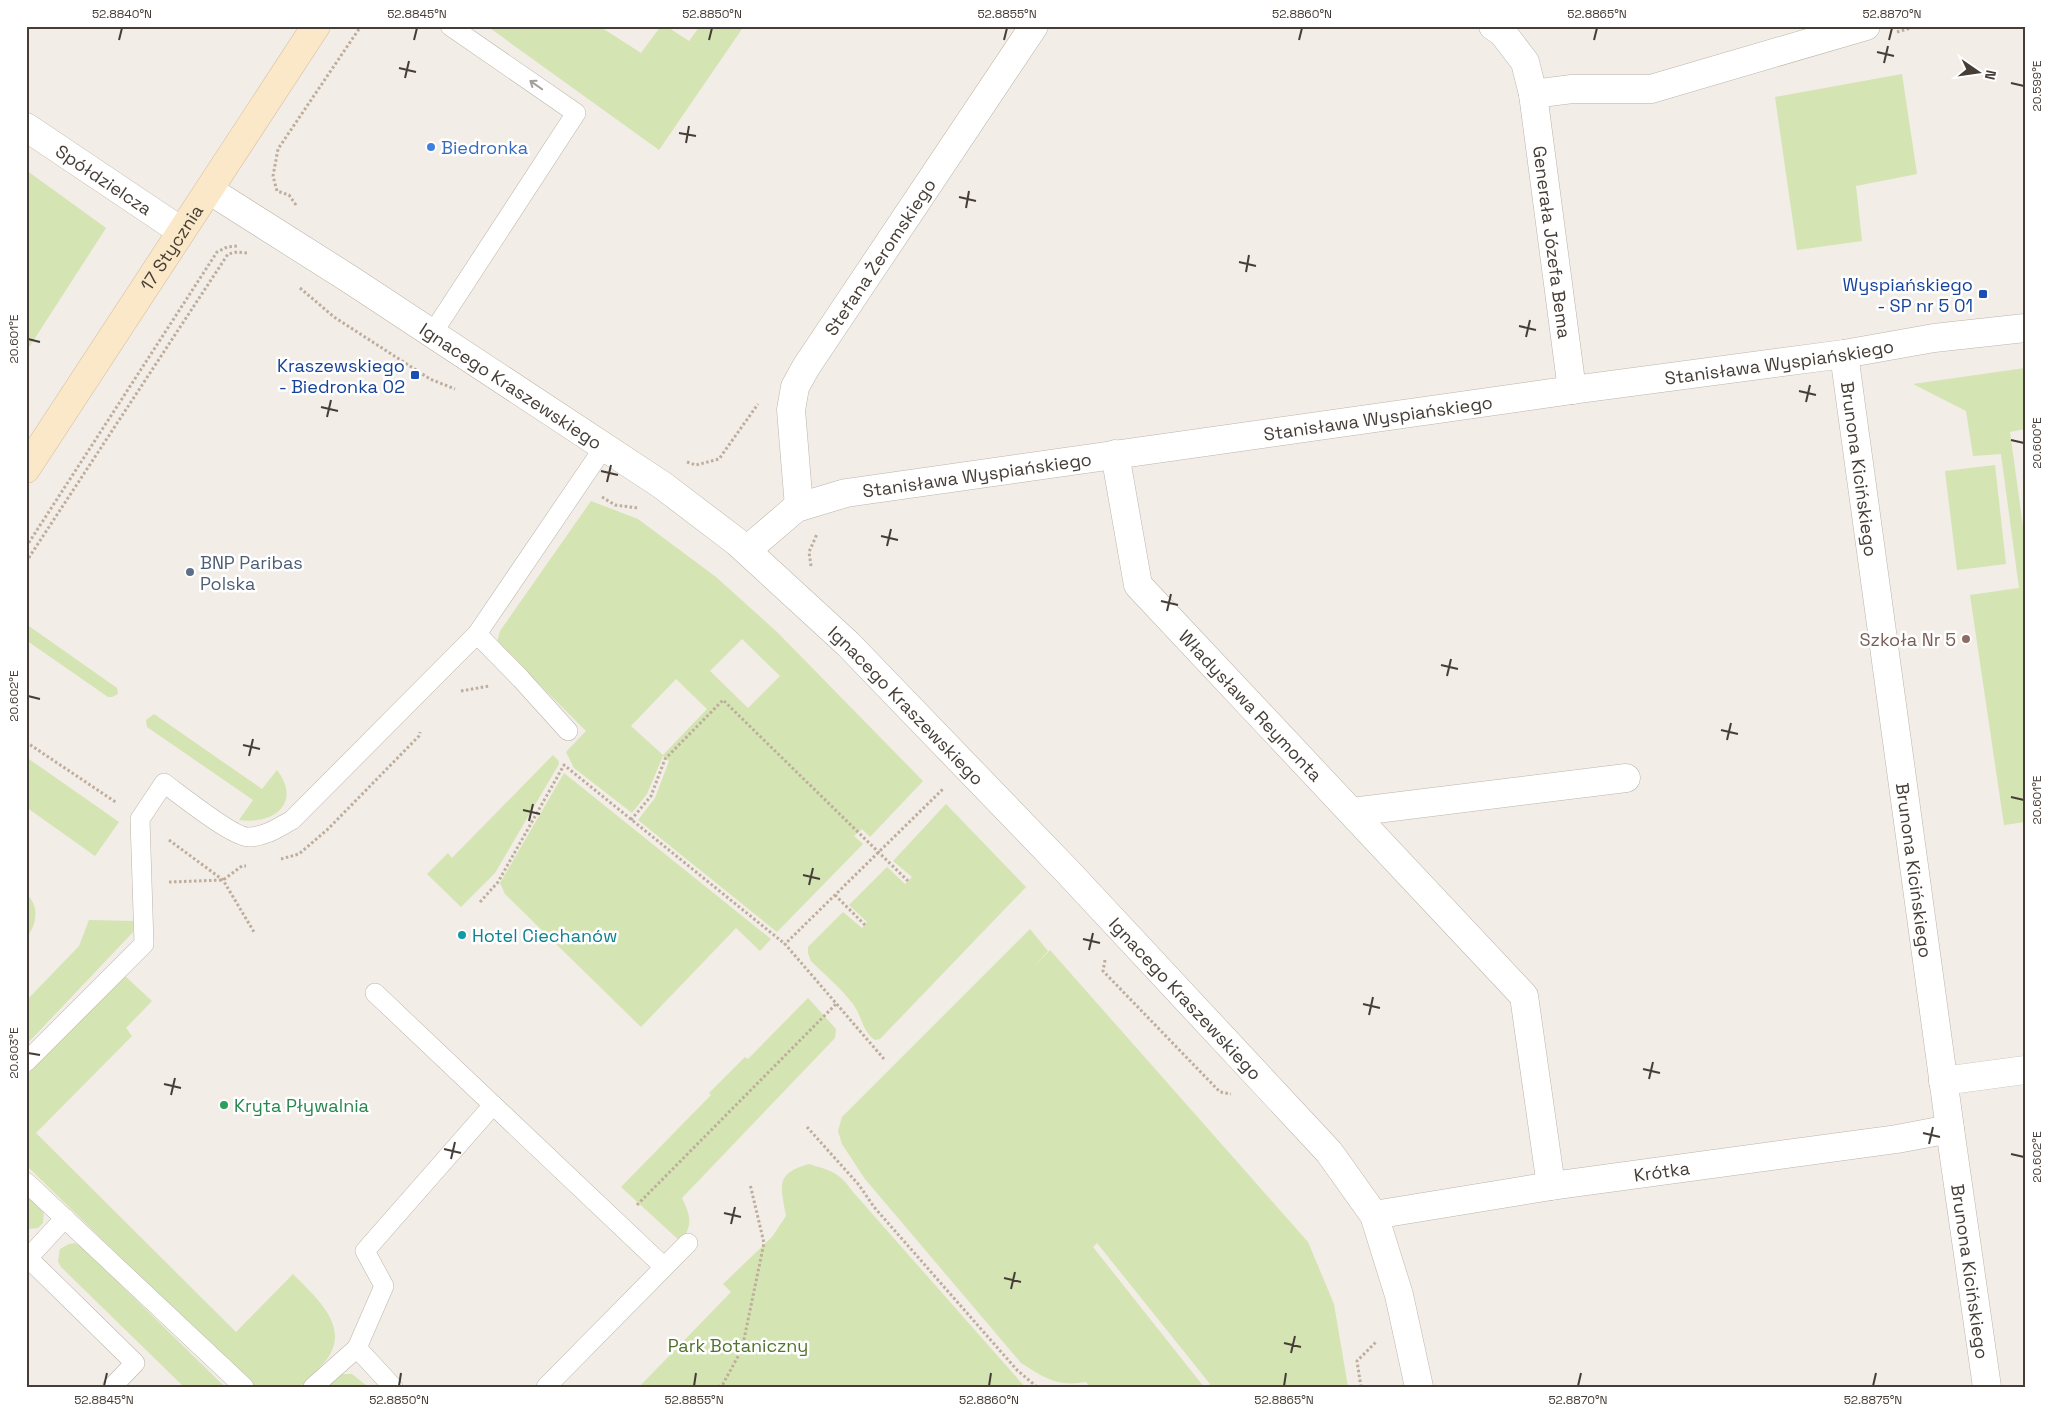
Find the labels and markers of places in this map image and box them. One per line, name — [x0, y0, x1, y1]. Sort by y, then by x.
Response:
place label: Biedronka — [441, 136, 528, 159]
marker: Biedronka — [425, 141, 437, 153]
place label: Wyspiańskiego - SP nr 5 01 — [1842, 273, 1973, 317]
marker: Wyspiańskiego - SP nr 5 01 — [1977, 288, 1989, 300]
place label: Kraszewskiego - Biedronka 02 — [277, 354, 405, 398]
marker: Kraszewskiego - Biedronka 02 — [409, 369, 421, 381]
place label: BNP Paribas Polska — [200, 551, 303, 595]
marker: BNP Paribas Polska — [184, 566, 196, 578]
place label: Szkoła Nr 5 — [1859, 628, 1956, 651]
marker: Szkoła Nr 5 — [1960, 633, 1972, 645]
place label: Hotel Ciechanów — [472, 924, 617, 947]
marker: Hotel Ciechanów — [456, 929, 468, 941]
place label: Kryta Pływalnia — [234, 1094, 369, 1117]
marker: Kryta Pływalnia — [218, 1099, 230, 1111]

